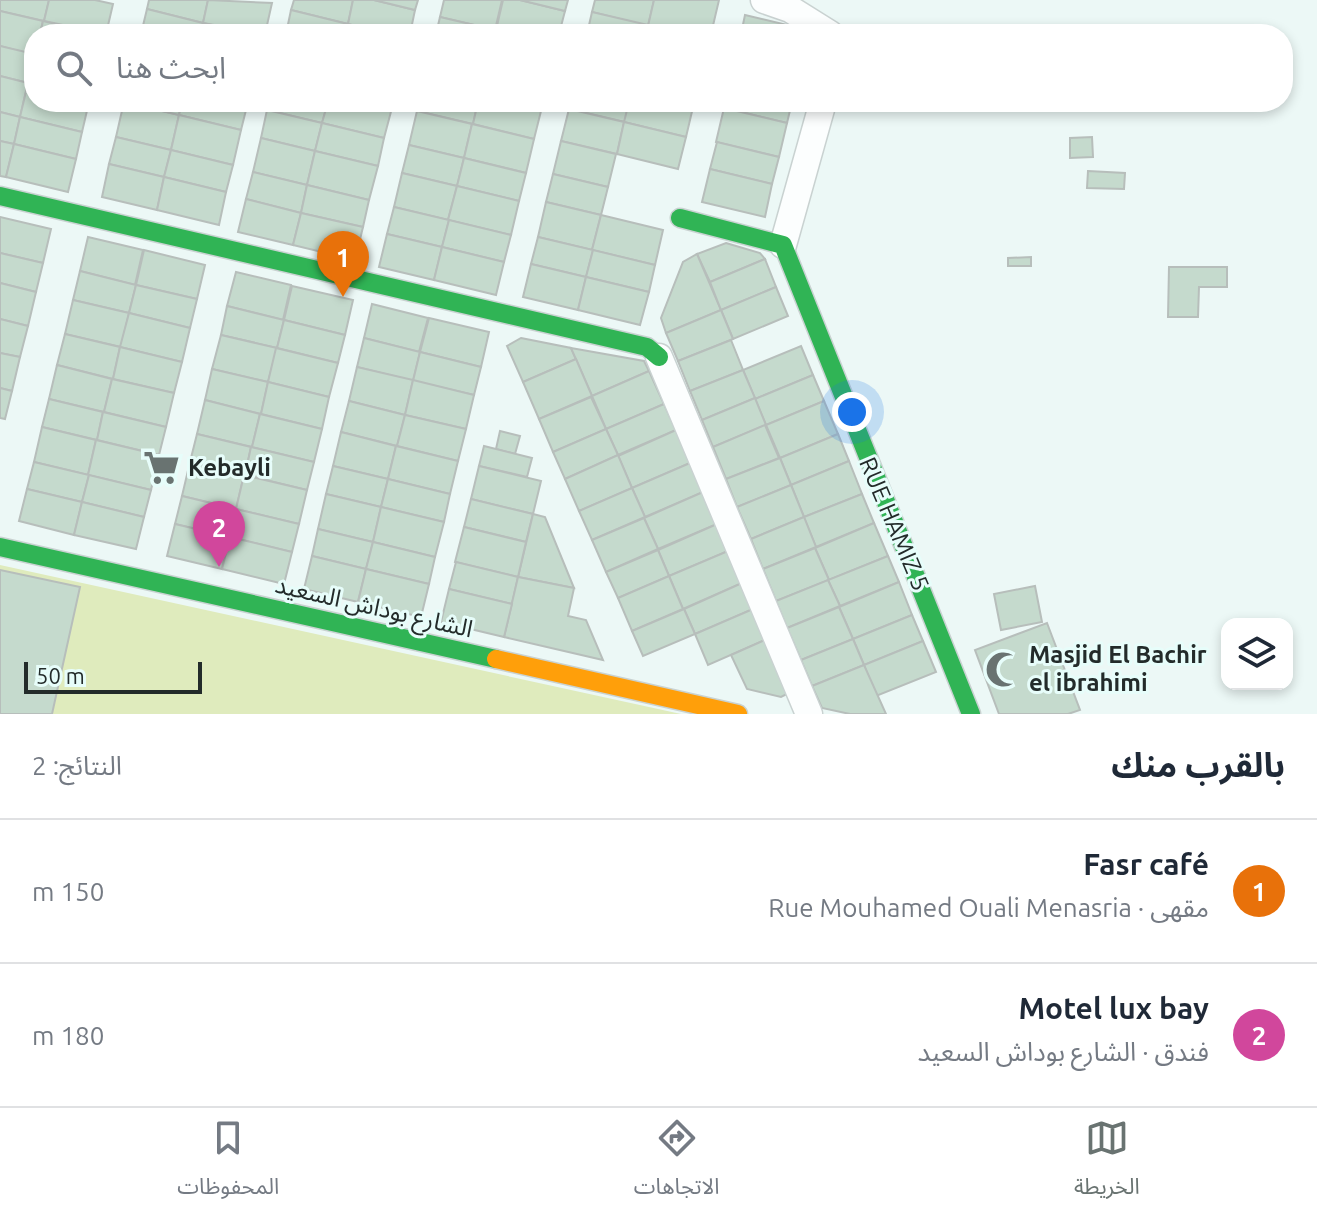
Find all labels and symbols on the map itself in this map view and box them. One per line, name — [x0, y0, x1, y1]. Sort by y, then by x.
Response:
pin: 1 — [317, 231, 369, 297]
your location — [832, 392, 872, 432]
supermarket icon: Kebayli — [143, 449, 181, 487]
street label: RUE HAMIZ 5 — [854, 453, 935, 595]
place label: Kebayli — [188, 454, 271, 481]
pin: 2 — [193, 501, 245, 567]
street label: الشارع بوداش السعيد — [272, 571, 475, 646]
place label: Masjid El Bachir el ibrahimi — [1029, 641, 1207, 696]
mosque icon: Masjid El Bachir el ibrahimi — [984, 650, 1022, 688]
scale bar — [24, 658, 202, 694]

